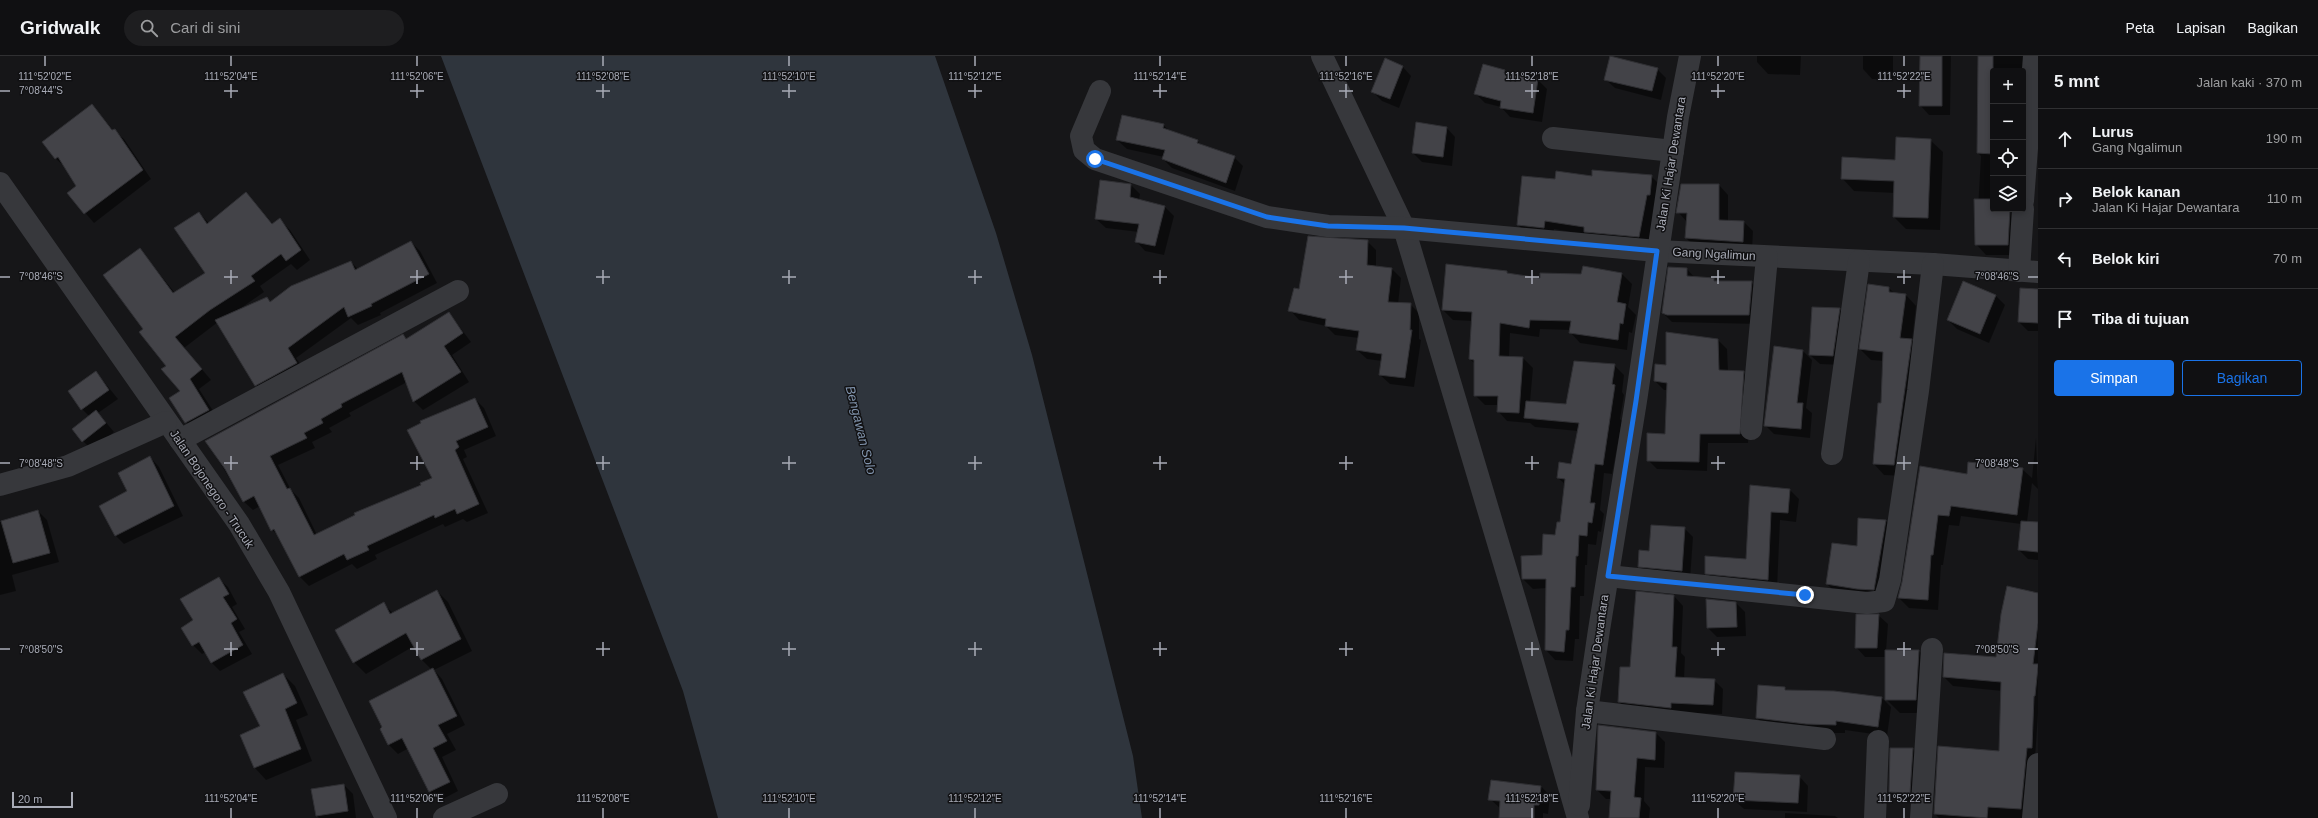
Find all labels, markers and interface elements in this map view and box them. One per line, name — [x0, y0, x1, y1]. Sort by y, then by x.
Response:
search box — [124, 10, 404, 46]
text: Gridwalk — [20, 17, 100, 38]
icon: search — [138, 17, 160, 39]
text: Cari di sini — [170, 19, 240, 36]
text: Peta — [2126, 20, 2154, 36]
text: Lapisan — [2176, 20, 2225, 36]
text: Bagikan — [2247, 20, 2298, 36]
map controls — [1990, 68, 2026, 212]
button: + — [1990, 68, 2026, 104]
text: 111°52'02"E — [18, 71, 72, 82]
text: 111°52'04"E — [204, 71, 258, 82]
text: 111°52'06"E — [390, 71, 444, 82]
text: 111°52'08"E — [576, 71, 630, 82]
text: 111°52'10"E — [762, 71, 816, 82]
text: 111°52'12"E — [948, 71, 1002, 82]
text: 111°52'14"E — [1133, 71, 1187, 82]
text: 111°52'16"E — [1319, 71, 1373, 82]
text: 111°52'18"E — [1505, 71, 1559, 82]
text: 111°52'20"E — [1691, 71, 1745, 82]
text: 111°52'22"E — [1877, 71, 1931, 82]
text: 5 mnt — [2054, 72, 2099, 91]
text: Jalan kaki · 370 m — [2197, 75, 2302, 90]
text: 7°08'44"S — [19, 85, 63, 96]
street label: Jalan Ki Hajar Dewantara — [1653, 95, 1689, 232]
button: − — [1990, 104, 2026, 140]
text: Lurus — [2092, 123, 2134, 140]
icon: ahead — [2054, 128, 2076, 150]
text: 190 m — [2266, 131, 2302, 146]
button: locate — [1990, 140, 2026, 176]
text: Gang Ngalimun — [2092, 140, 2182, 155]
route start — [1086, 150, 1104, 168]
button: layers — [1990, 176, 2026, 212]
text: Belok kanan — [2092, 183, 2180, 200]
icon: right — [2054, 188, 2076, 210]
text: 110 m — [2267, 191, 2302, 206]
text: Jalan Ki Hajar Dewantara — [2092, 200, 2239, 215]
street label: Gang Ngalimun — [1672, 245, 1756, 263]
icon: left — [2054, 248, 2076, 270]
text: Belok kiri — [2092, 250, 2160, 267]
text: 70 m — [2273, 251, 2302, 266]
text: 7°08'46"S — [19, 271, 63, 282]
text: 7°08'46"S — [1975, 271, 2019, 282]
icon: arrive — [2054, 308, 2076, 330]
text: Tiba di tujuan — [2092, 310, 2189, 327]
button: Simpan — [2054, 360, 2174, 396]
button: Bagikan — [2182, 360, 2302, 396]
water label: Bengawan Solo — [843, 384, 879, 476]
street label: Jalan Bojonegoro - Trucuk — [167, 427, 258, 552]
text: 7°08'48"S — [19, 458, 63, 469]
text: 7°08'48"S — [1975, 458, 2019, 469]
route end — [1796, 586, 1814, 604]
street label: Jalan Ki Hajar Dewantara — [1579, 593, 1611, 730]
text: 7°08'50"S — [19, 644, 63, 655]
text: 7°08'50"S — [1975, 644, 2019, 655]
scale bar — [12, 790, 73, 809]
text: 20 m — [18, 793, 42, 805]
text: 111°52'04"E — [204, 793, 258, 804]
text: 111°52'06"E — [390, 793, 444, 804]
text: 111°52'08"E — [576, 793, 630, 804]
text: 111°52'10"E — [762, 793, 816, 804]
text: 111°52'12"E — [948, 793, 1002, 804]
text: 111°52'14"E — [1133, 793, 1187, 804]
text: 111°52'16"E — [1319, 793, 1373, 804]
text: 111°52'18"E — [1505, 793, 1559, 804]
text: 111°52'20"E — [1691, 793, 1745, 804]
text: 111°52'22"E — [1877, 793, 1931, 804]

